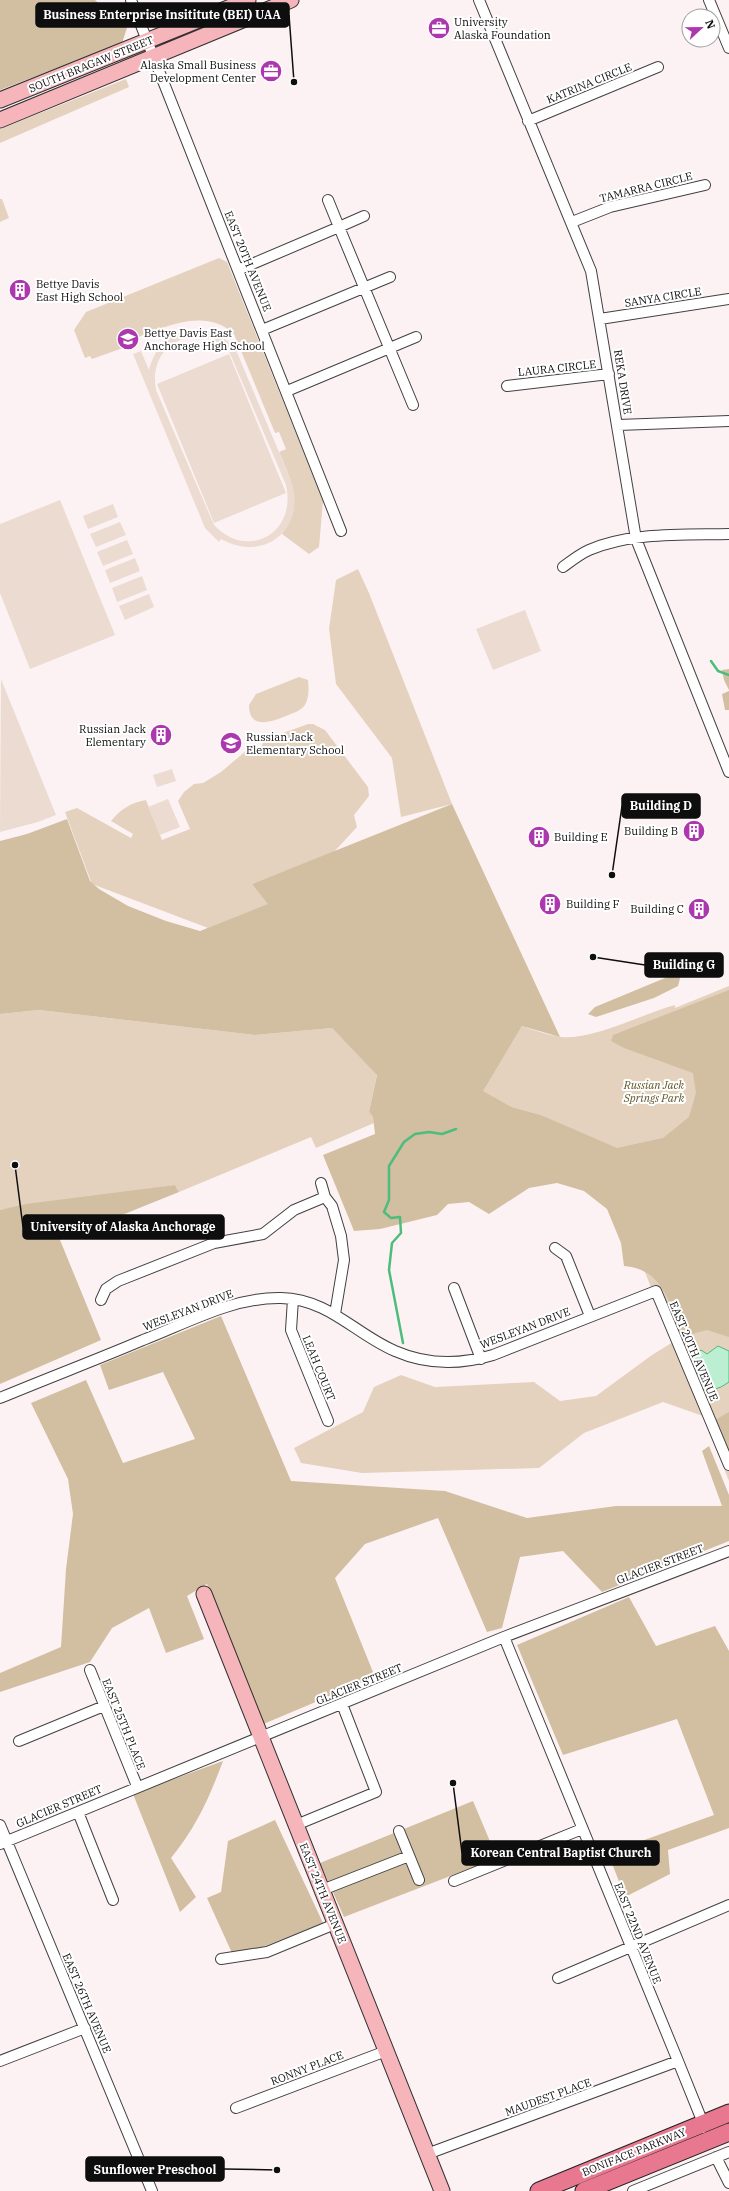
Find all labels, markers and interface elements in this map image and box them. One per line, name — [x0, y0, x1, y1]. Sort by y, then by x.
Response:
callout: Business Enterprise Insititute (BEI) UAA — [36, 3, 289, 27]
text: Business Enterprise Insititute (BEI) UAA — [43, 7, 281, 22]
north arrow — [681, 8, 721, 48]
office icon: University Alaska Foundation — [426, 15, 452, 41]
place label: University Alaska Foundation — [454, 15, 551, 42]
text: N — [702, 18, 719, 31]
street label: SOUTH BRAGAW STREET — [27, 33, 155, 95]
place label: Alaska Small Business Development Center — [140, 58, 256, 85]
office icon: Alaska Small Business Development Center — [258, 58, 284, 84]
street label: KATRINA CIRCLE — [544, 60, 634, 106]
street label: TAMARRA CIRCLE — [598, 169, 694, 205]
street label: EAST 20TH AVENUE — [221, 209, 275, 313]
building icon: Bettye Davis East High School — [7, 277, 33, 303]
place label: Bettye Davis East High School — [36, 277, 123, 304]
street label: SANYA CIRCLE — [623, 284, 703, 310]
school or university icon: Bettye Davis East Anchorage High School — [115, 326, 141, 352]
place label: Bettye Davis East Anchorage High School — [144, 326, 265, 353]
street label: REKA DRIVE — [611, 348, 635, 416]
street label: LAURA CIRCLE — [517, 357, 597, 379]
place label: Russian Jack Elementary — [79, 722, 147, 749]
building icon: Russian Jack Elementary — [148, 722, 174, 748]
school or university icon: Russian Jack Elementary School — [218, 730, 244, 756]
place label: Russian Jack Elementary School — [246, 730, 344, 757]
callout: Building D — [622, 794, 700, 818]
text: Building D — [630, 798, 692, 813]
building icon: Building B — [681, 818, 707, 844]
building icon: Building E — [526, 824, 552, 850]
place label: Building B — [624, 824, 678, 838]
place label: Building E — [554, 830, 608, 844]
building icon: Building F — [537, 891, 563, 917]
building icon: Building C — [686, 896, 712, 922]
place label: Building F — [566, 897, 620, 911]
place label: Building C — [630, 902, 684, 916]
callout: Building G — [645, 953, 723, 977]
text: Building G — [653, 957, 715, 972]
park label: Russian Jack Springs Park — [623, 1078, 684, 1105]
callout: University of Alaska Anchorage — [23, 1215, 224, 1239]
text: University of Alaska Anchorage — [30, 1219, 216, 1234]
street label: WESLEYAN DRIVE — [141, 1286, 235, 1334]
street label: EAST 20TH AVENUE — [667, 1299, 721, 1403]
street label: WESLEYAN DRIVE — [478, 1304, 572, 1352]
street label: LEAH COURT — [299, 1333, 339, 1403]
street label: GLACIER STREET — [615, 1541, 705, 1587]
street label: GLACIER STREET — [314, 1660, 404, 1708]
street label: EAST 25TH PLACE — [99, 1676, 149, 1772]
street label: GLACIER STREET — [14, 1782, 104, 1830]
street label: EAST 24TH AVENUE — [296, 1841, 350, 1945]
callout: Korean Central Baptist Church — [462, 1841, 659, 1865]
text: Korean Central Baptist Church — [470, 1845, 652, 1860]
street label: EAST 22ND AVENUE — [611, 1880, 665, 1986]
street label: EAST 26TH AVENUE — [60, 1951, 114, 2055]
street label: RONNY PLACE — [269, 2048, 345, 2088]
street label: MAUDEST PLACE — [503, 2075, 593, 2119]
street label: BONIFACE PARKWAY — [580, 2125, 688, 2179]
callout: Sunflower Preschool — [86, 2157, 224, 2181]
text: Sunflower Preschool — [94, 2162, 216, 2177]

